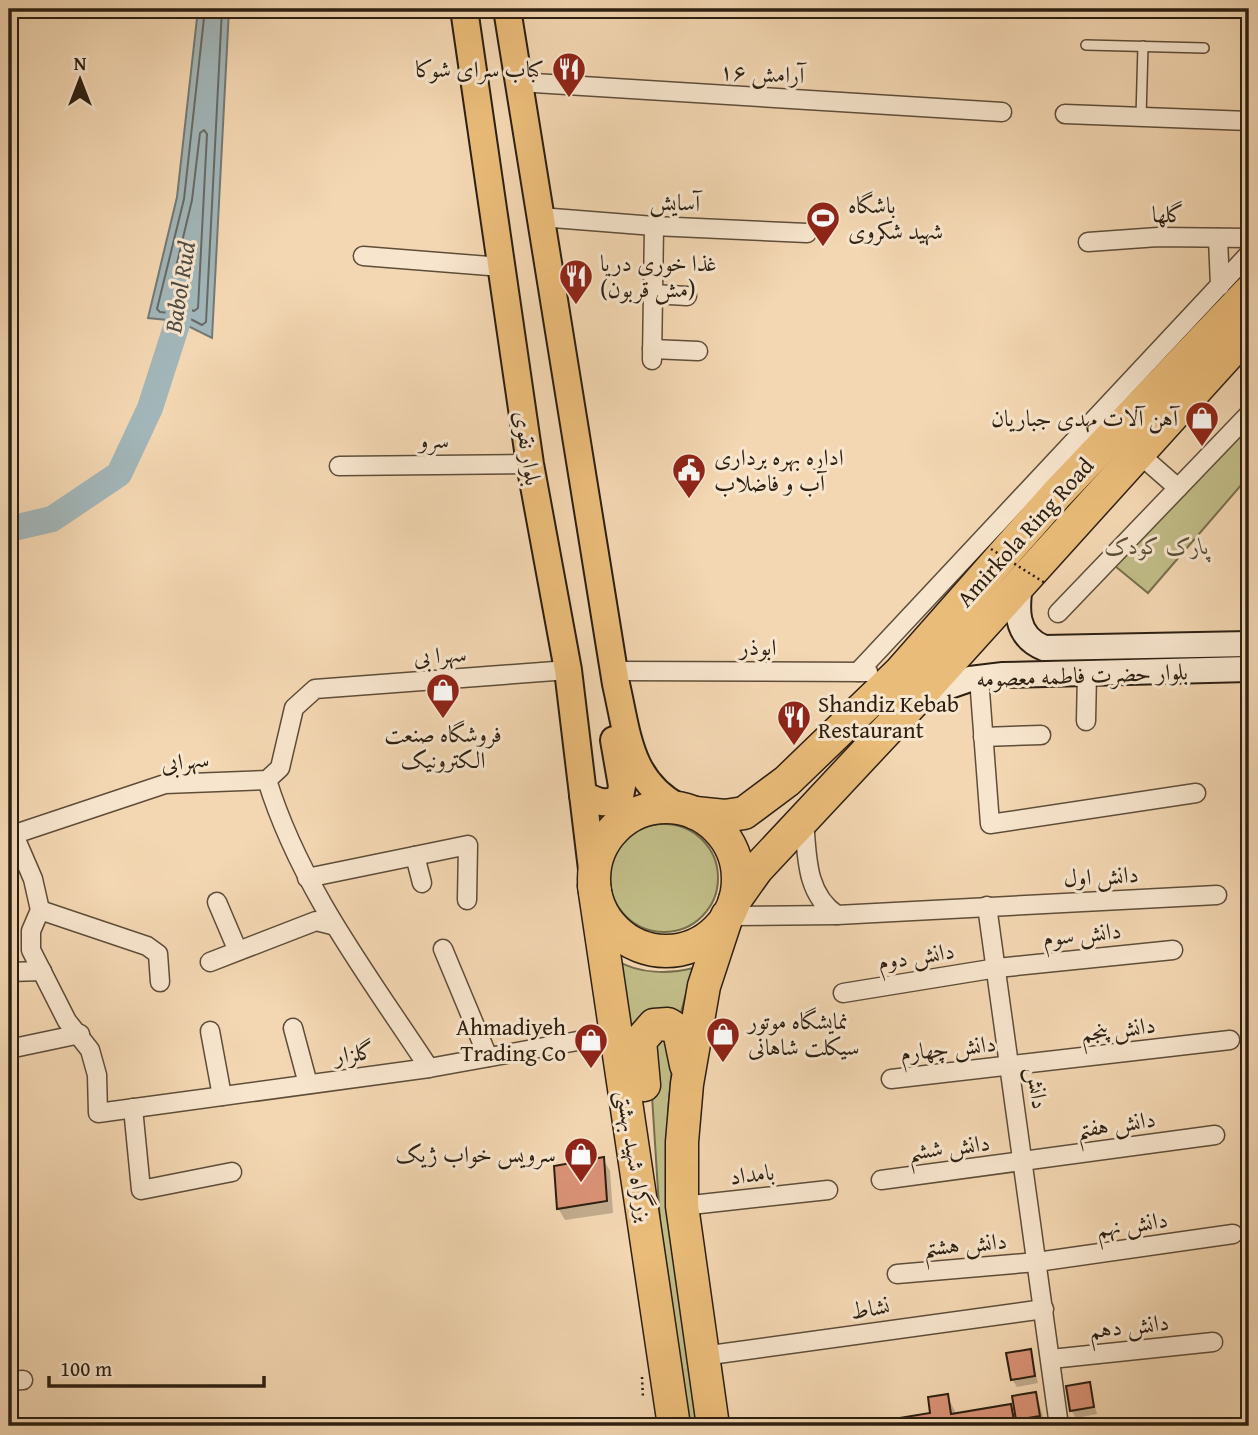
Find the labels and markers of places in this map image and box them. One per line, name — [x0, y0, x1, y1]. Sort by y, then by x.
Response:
restaurant icon: کباب سرای شوکا — [550, 50, 588, 99]
place label: کباب سرای شوکا — [416, 52, 544, 85]
place label: باشگاه شهید شکروی — [848, 188, 943, 247]
sports icon: باشگاه شهید شکروی — [804, 199, 842, 248]
place label: غذا خوری دریا (مش قربون) — [600, 246, 717, 305]
restaurant icon: غذا خوری دریا (مش قربون) — [557, 257, 595, 306]
shop icon: آهن آلات مهدی جباریان — [1183, 399, 1221, 448]
place label: آهن آلات مهدی جباریان — [991, 401, 1181, 434]
place label: اداره بهره برداری آب و فاضلاب — [714, 440, 844, 499]
public building icon: اداره بهره برداری آب و فاضلاب — [670, 451, 708, 500]
shop icon: فروشگاه صنعت الکترونیک — [424, 671, 462, 720]
place label: Shandiz Kebab Restaurant — [818, 687, 959, 746]
restaurant icon: Shandiz Kebab Restaurant — [775, 698, 813, 747]
place label: فروشگاه صنعت الکترونیک — [384, 717, 502, 776]
place label: نمایشگاه موتور سیکلت شاهانی — [746, 1004, 860, 1063]
place label: Ahmadiyeh Trading Co — [456, 1010, 566, 1069]
shop icon: نمایشگاه موتور سیکلت شاهانی — [704, 1015, 742, 1064]
shop icon: Ahmadiyeh Trading Co — [572, 1021, 610, 1070]
shop icon: سرویس خواب ژیک — [562, 1135, 600, 1184]
place label: سرویس خواب ژیک — [395, 1137, 556, 1170]

